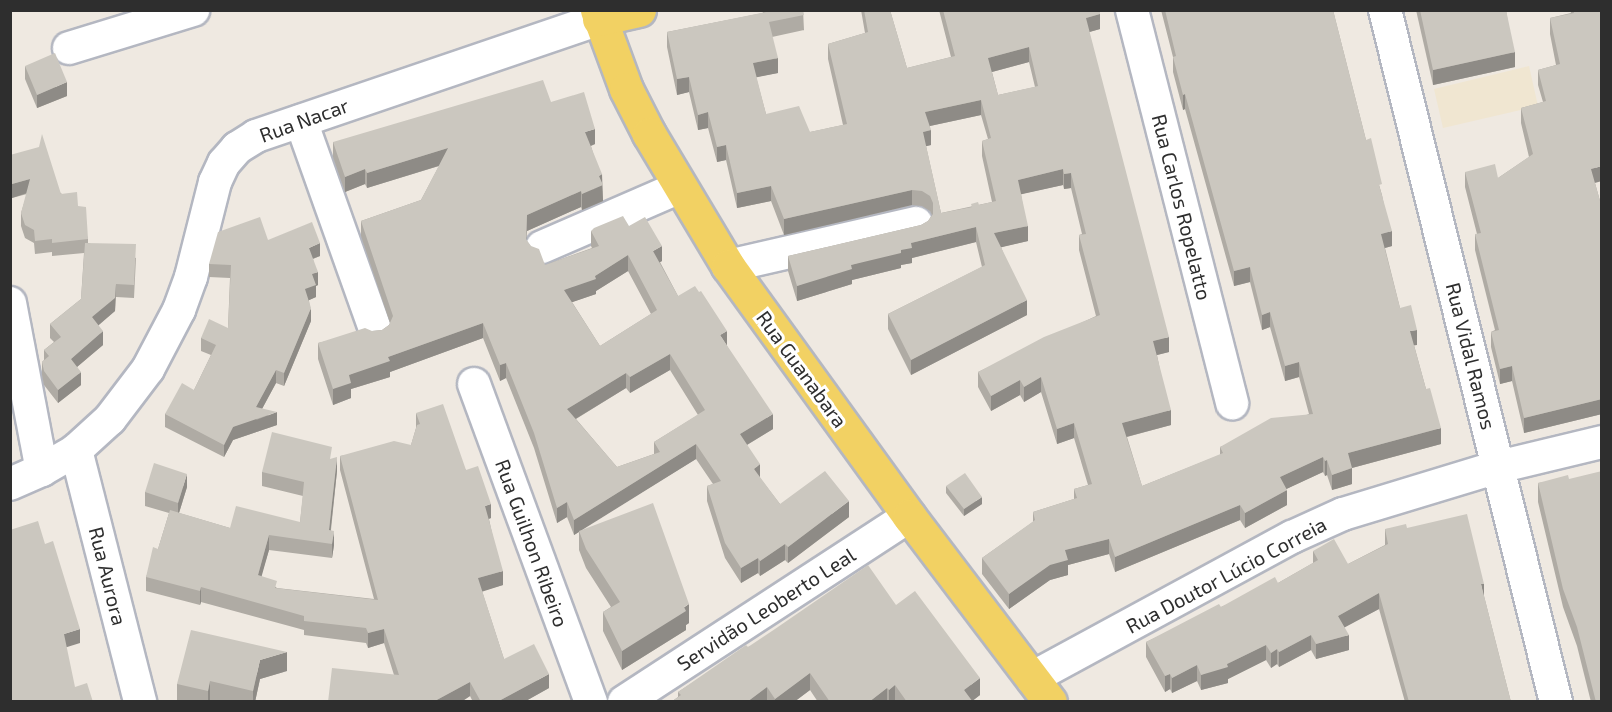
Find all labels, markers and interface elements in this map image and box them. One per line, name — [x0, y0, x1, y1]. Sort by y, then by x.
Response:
street label: Rua Nacar — [256, 93, 352, 147]
street label: Rua Carlos Ropelatto — [1147, 111, 1217, 303]
street label: Rua Vidal Ramos — [1441, 280, 1501, 432]
street label: Rua Guanabara — [752, 306, 852, 432]
street label: Rua Guilhon Ribeiro — [491, 456, 573, 630]
street label: Rua Doutor Lúcio Correia — [1121, 512, 1331, 638]
street label: Rua Aurora — [84, 524, 132, 628]
street label: Servidão Leoberto Leal — [672, 542, 860, 676]

